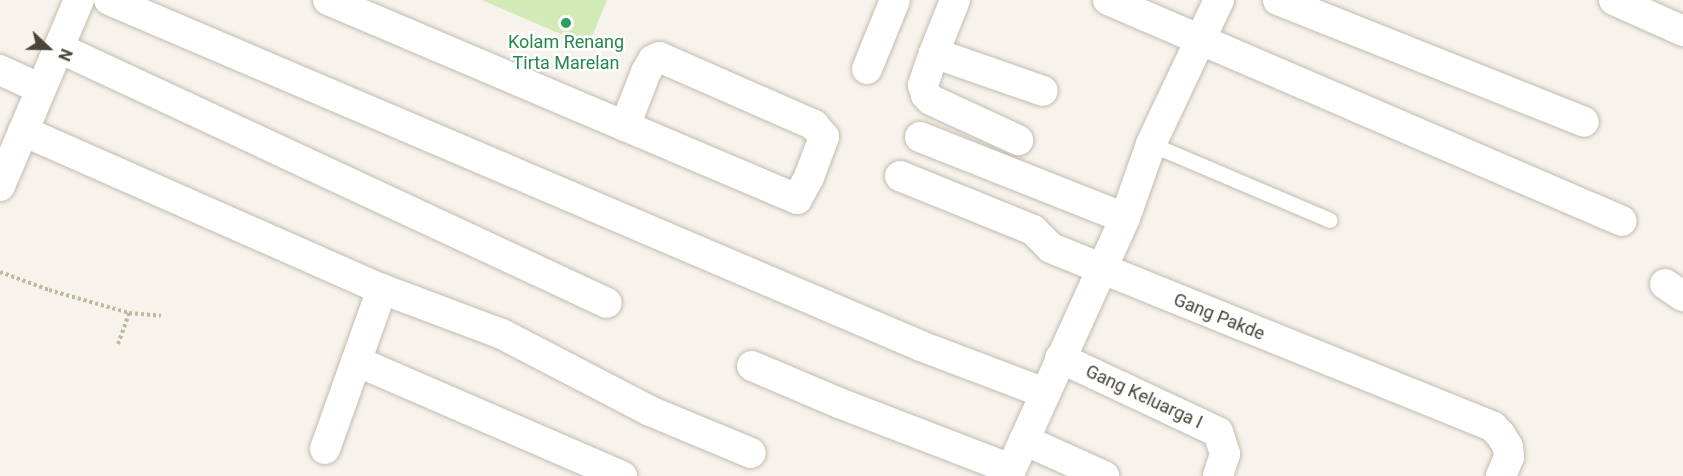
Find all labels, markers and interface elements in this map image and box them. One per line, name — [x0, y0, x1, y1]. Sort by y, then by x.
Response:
marker: Kolam Renang Tirta Marelan — [559, 16, 573, 30]
north arrow — [18, 18, 78, 78]
place label: Kolam Renang Tirta Marelan — [508, 32, 624, 74]
text: N — [54, 46, 76, 64]
street label: Gang Pakde — [1170, 289, 1268, 345]
street label: Gang Keluarga I — [1082, 360, 1206, 434]

